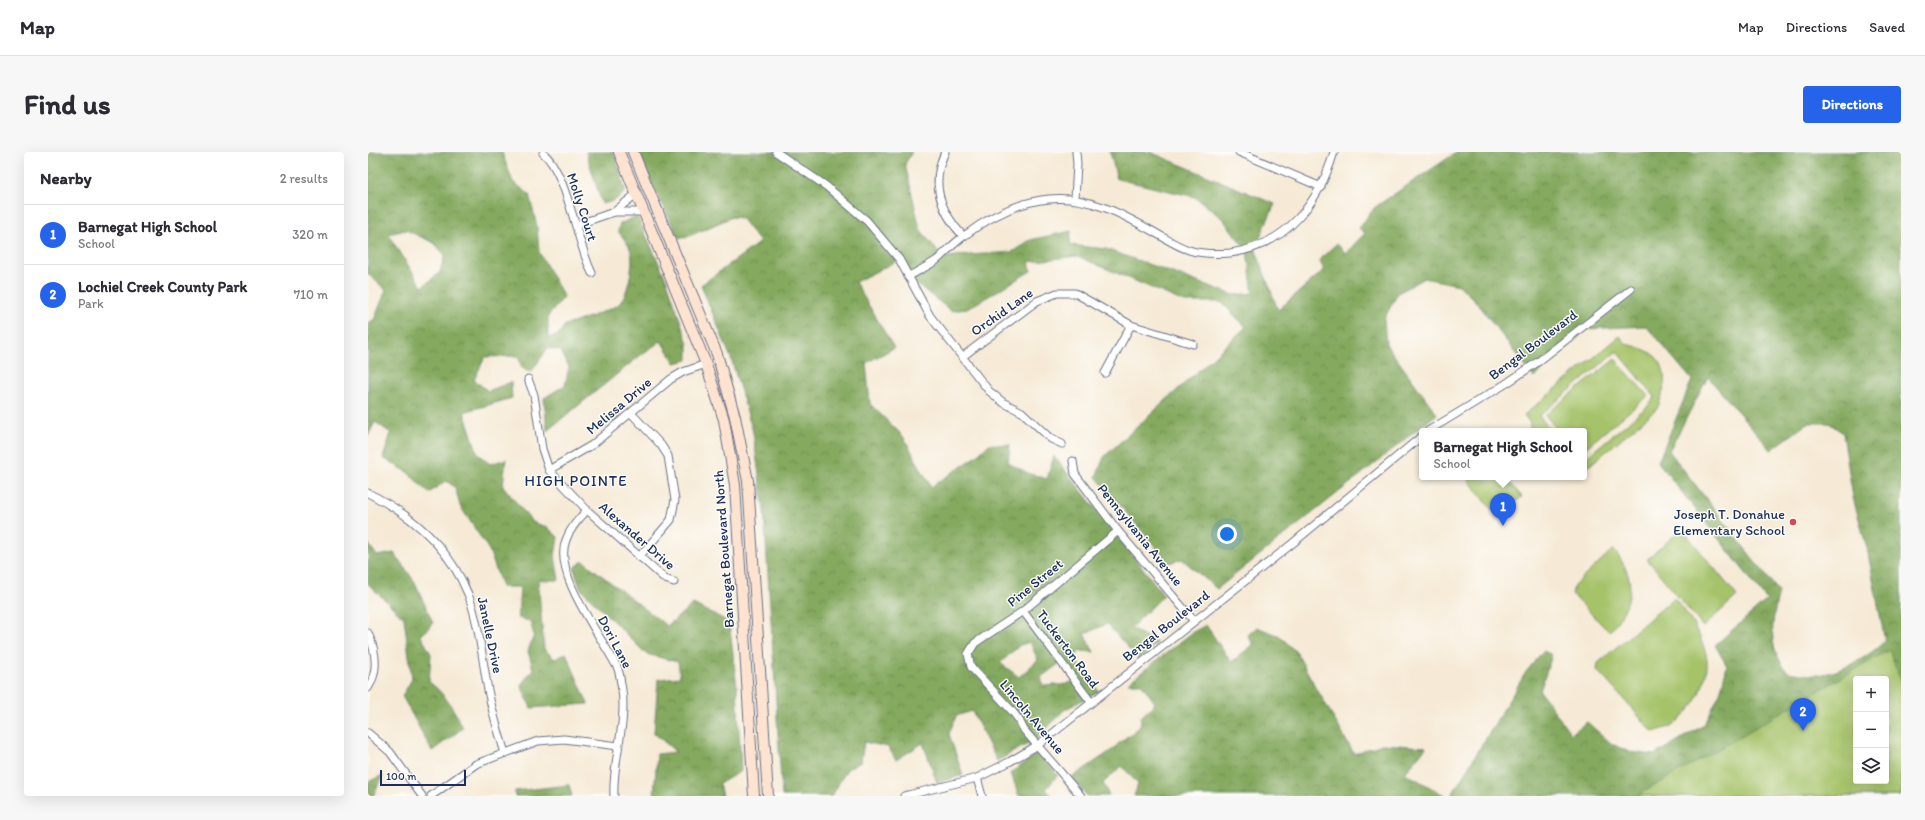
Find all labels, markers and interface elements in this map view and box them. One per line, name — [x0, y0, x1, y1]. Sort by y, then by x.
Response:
text: Map — [20, 16, 55, 39]
text: Map — [1738, 19, 1764, 36]
text: Directions — [1786, 19, 1847, 36]
text: Saved — [1869, 19, 1905, 36]
button: Directions — [1803, 86, 1901, 123]
text: Find us — [24, 87, 111, 121]
text: Nearby — [40, 168, 92, 188]
text: 2 results — [280, 171, 328, 186]
street label: Molly Court — [563, 171, 601, 243]
text: Barnegat High School — [78, 218, 217, 236]
text: 1 — [50, 227, 56, 242]
text: 320 m — [292, 227, 328, 242]
text: School — [78, 236, 115, 251]
text: Lochiel Creek County Park — [78, 278, 247, 296]
street label: Orchid Lane — [968, 284, 1037, 340]
text: 2 — [50, 287, 56, 302]
text: 710 m — [294, 287, 328, 302]
text: Park — [78, 296, 104, 311]
street label: Bengal Boulevard — [1485, 306, 1581, 384]
street label: Melissa Drive — [583, 374, 655, 438]
popup — [1419, 428, 1587, 480]
text: Barnegat High School — [1434, 438, 1572, 456]
text: School — [1434, 456, 1471, 471]
street label: Barnegat Boulevard North — [710, 470, 738, 628]
district label: HIGH POINTE — [525, 472, 627, 490]
street label: Pennsylvania Avenue — [1094, 480, 1187, 590]
pin: 1 — [1490, 493, 1516, 526]
street label: Alexander Drive — [595, 498, 679, 574]
place label: Joseph T. Donahue Elementary School — [1673, 506, 1785, 539]
marker: Joseph T. Donahue Elementary School — [1788, 517, 1798, 527]
your location — [1217, 524, 1237, 544]
street label: Pine Street — [1004, 555, 1066, 611]
street label: Bengal Boulevard — [1119, 586, 1213, 665]
street label: Janelle Drive — [474, 595, 506, 675]
street label: Tuckerton Road — [1033, 607, 1103, 692]
street label: Dori Lane — [594, 613, 636, 672]
street label: Lincoln Avenue — [996, 676, 1068, 758]
map controls — [1853, 676, 1889, 784]
button: + — [1853, 676, 1889, 712]
pin: 2 — [1790, 698, 1816, 731]
button: − — [1853, 712, 1889, 748]
button: layers — [1853, 748, 1889, 784]
scale bar — [380, 768, 466, 787]
text: 100 m — [386, 770, 416, 783]

